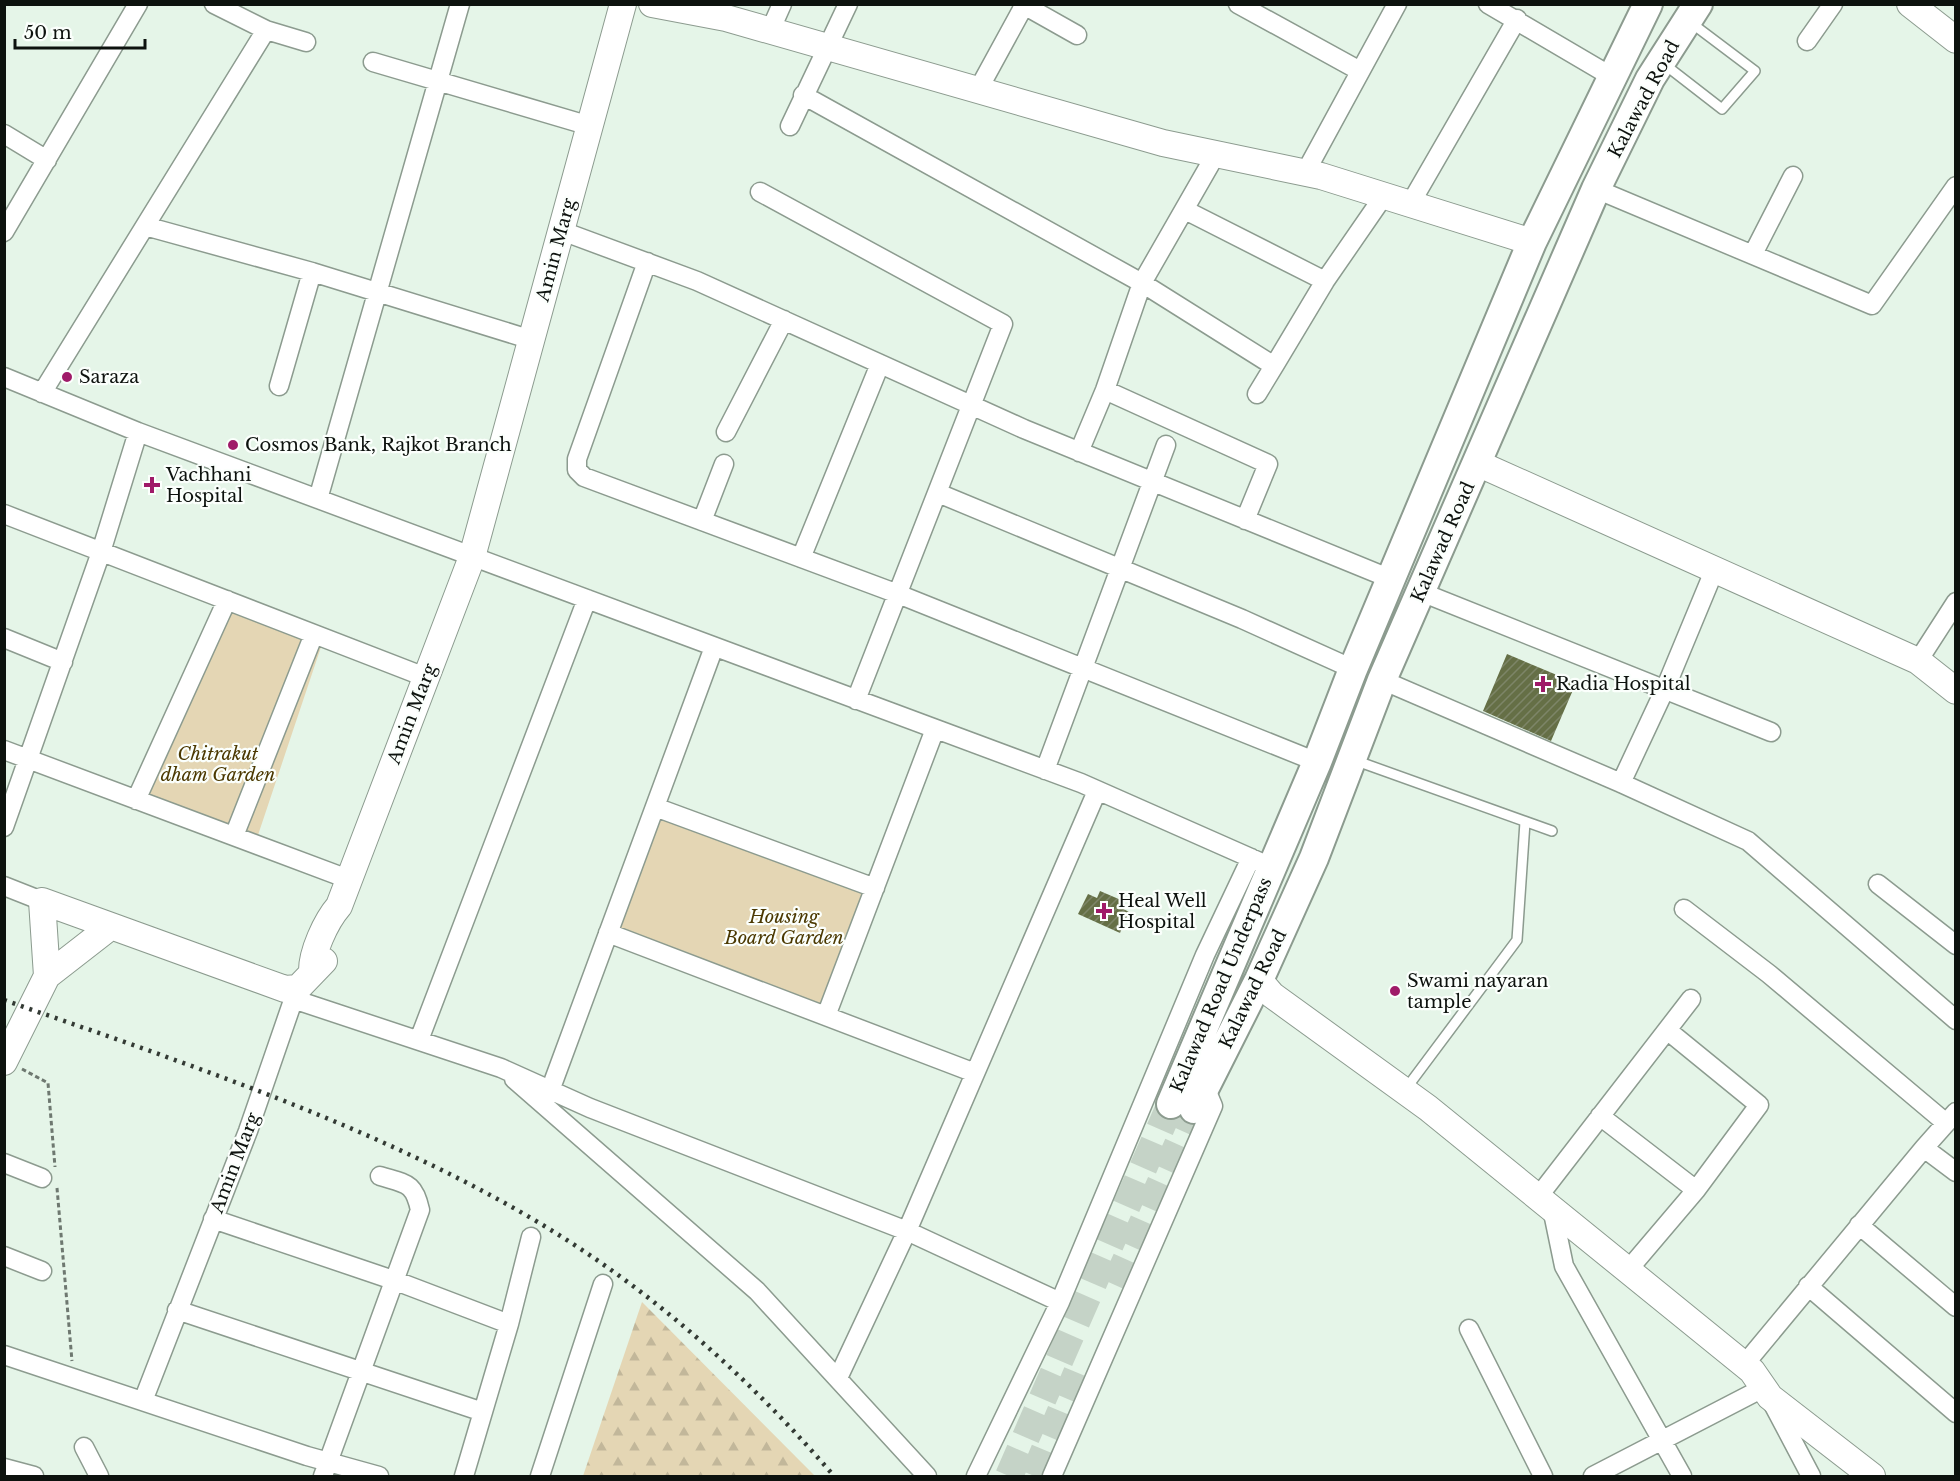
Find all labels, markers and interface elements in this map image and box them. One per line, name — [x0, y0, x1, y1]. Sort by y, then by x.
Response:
scale bar — [15, 12, 146, 50]
text: 50 m — [24, 22, 72, 44]
street label: Kalawad Road — [1604, 37, 1684, 161]
street label: Amin Marg — [531, 196, 580, 305]
place label: Saraza — [79, 366, 139, 388]
marker: Saraza — [60, 370, 74, 384]
place label: Cosmos Bank, Rajkot Branch — [245, 434, 512, 456]
marker: Cosmos Bank, Rajkot Branch — [226, 438, 240, 452]
place label: Vachhani Hospital — [165, 464, 251, 507]
marker: Vachhani Hospital — [143, 476, 161, 494]
street label: Kalawad Road — [1407, 478, 1479, 606]
street label: Amin Marg — [382, 660, 441, 768]
place label: Radia Hospital — [1556, 673, 1691, 695]
marker: Radia Hospital — [1534, 675, 1552, 693]
park label: Chitrakut dham Garden — [161, 743, 275, 786]
street label: Kalawad Road Underpass — [1166, 874, 1276, 1096]
place label: Heal Well Hospital — [1118, 890, 1207, 933]
marker: Heal Well Hospital — [1095, 902, 1113, 920]
park label: Housing Board Garden — [724, 906, 843, 949]
street label: Kalawad Road — [1215, 926, 1291, 1052]
place label: Swami nayaran tample — [1407, 970, 1548, 1013]
marker: Swami nayaran tample — [1388, 984, 1402, 998]
street label: Amin Marg — [205, 1109, 264, 1217]

